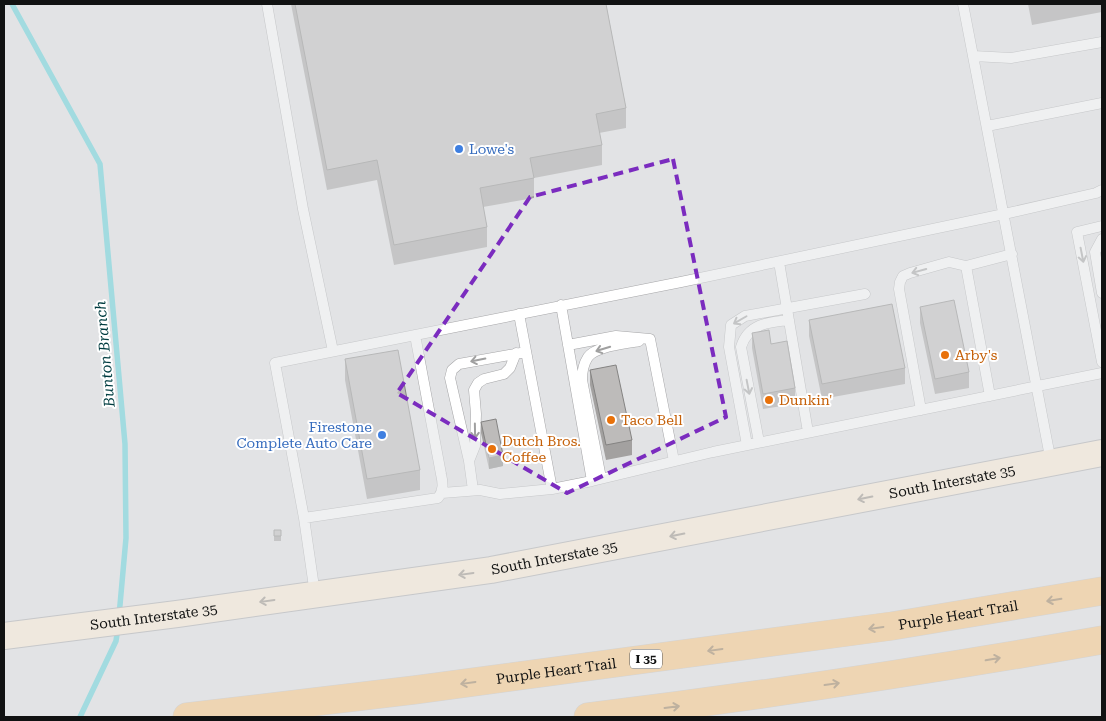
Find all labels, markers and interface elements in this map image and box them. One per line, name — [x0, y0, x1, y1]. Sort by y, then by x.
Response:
place label: Lowe's — [469, 141, 515, 157]
marker: Lowe's — [453, 143, 465, 155]
one-way arrow — [1077, 246, 1087, 262]
one-way arrow — [911, 266, 927, 276]
water label: Bunton Branch — [91, 300, 119, 409]
one-way arrow — [733, 314, 747, 325]
one-way arrow — [595, 345, 611, 355]
place label: Arby's — [955, 347, 998, 363]
marker: Arby's — [939, 349, 951, 361]
one-way arrow — [470, 356, 486, 366]
one-way arrow — [744, 379, 754, 395]
place label: Dunkin' — [779, 392, 832, 408]
marker: Dunkin' — [763, 394, 775, 406]
place label: Taco Bell — [621, 412, 683, 428]
marker: Taco Bell — [605, 414, 617, 426]
place label: Firestone Complete Auto Care — [237, 419, 372, 451]
one-way arrow — [470, 422, 480, 439]
marker: Firestone Complete Auto Care — [376, 429, 388, 441]
place label: Dutch Bros. Coffee — [502, 433, 581, 465]
marker: Dutch Bros. Coffee — [486, 443, 498, 455]
street label: South Interstate 35 — [888, 462, 1017, 502]
one-way arrow — [858, 494, 874, 504]
one-way arrow — [669, 530, 685, 540]
street label: South Interstate 35 — [490, 538, 619, 578]
one-way arrow — [458, 569, 474, 579]
one-way arrow — [1047, 595, 1063, 605]
one-way arrow — [259, 597, 275, 607]
street label: Purple Heart Trail — [897, 597, 1020, 633]
street label: South Interstate 35 — [89, 600, 219, 633]
one-way arrow — [869, 623, 885, 633]
one-way arrow — [708, 645, 724, 655]
road number: I 35 — [630, 650, 662, 669]
one-way arrow — [985, 654, 1001, 664]
street label: Purple Heart Trail — [495, 655, 618, 687]
one-way arrow — [460, 678, 476, 688]
one-way arrow — [824, 679, 840, 689]
one-way arrow — [663, 702, 679, 712]

